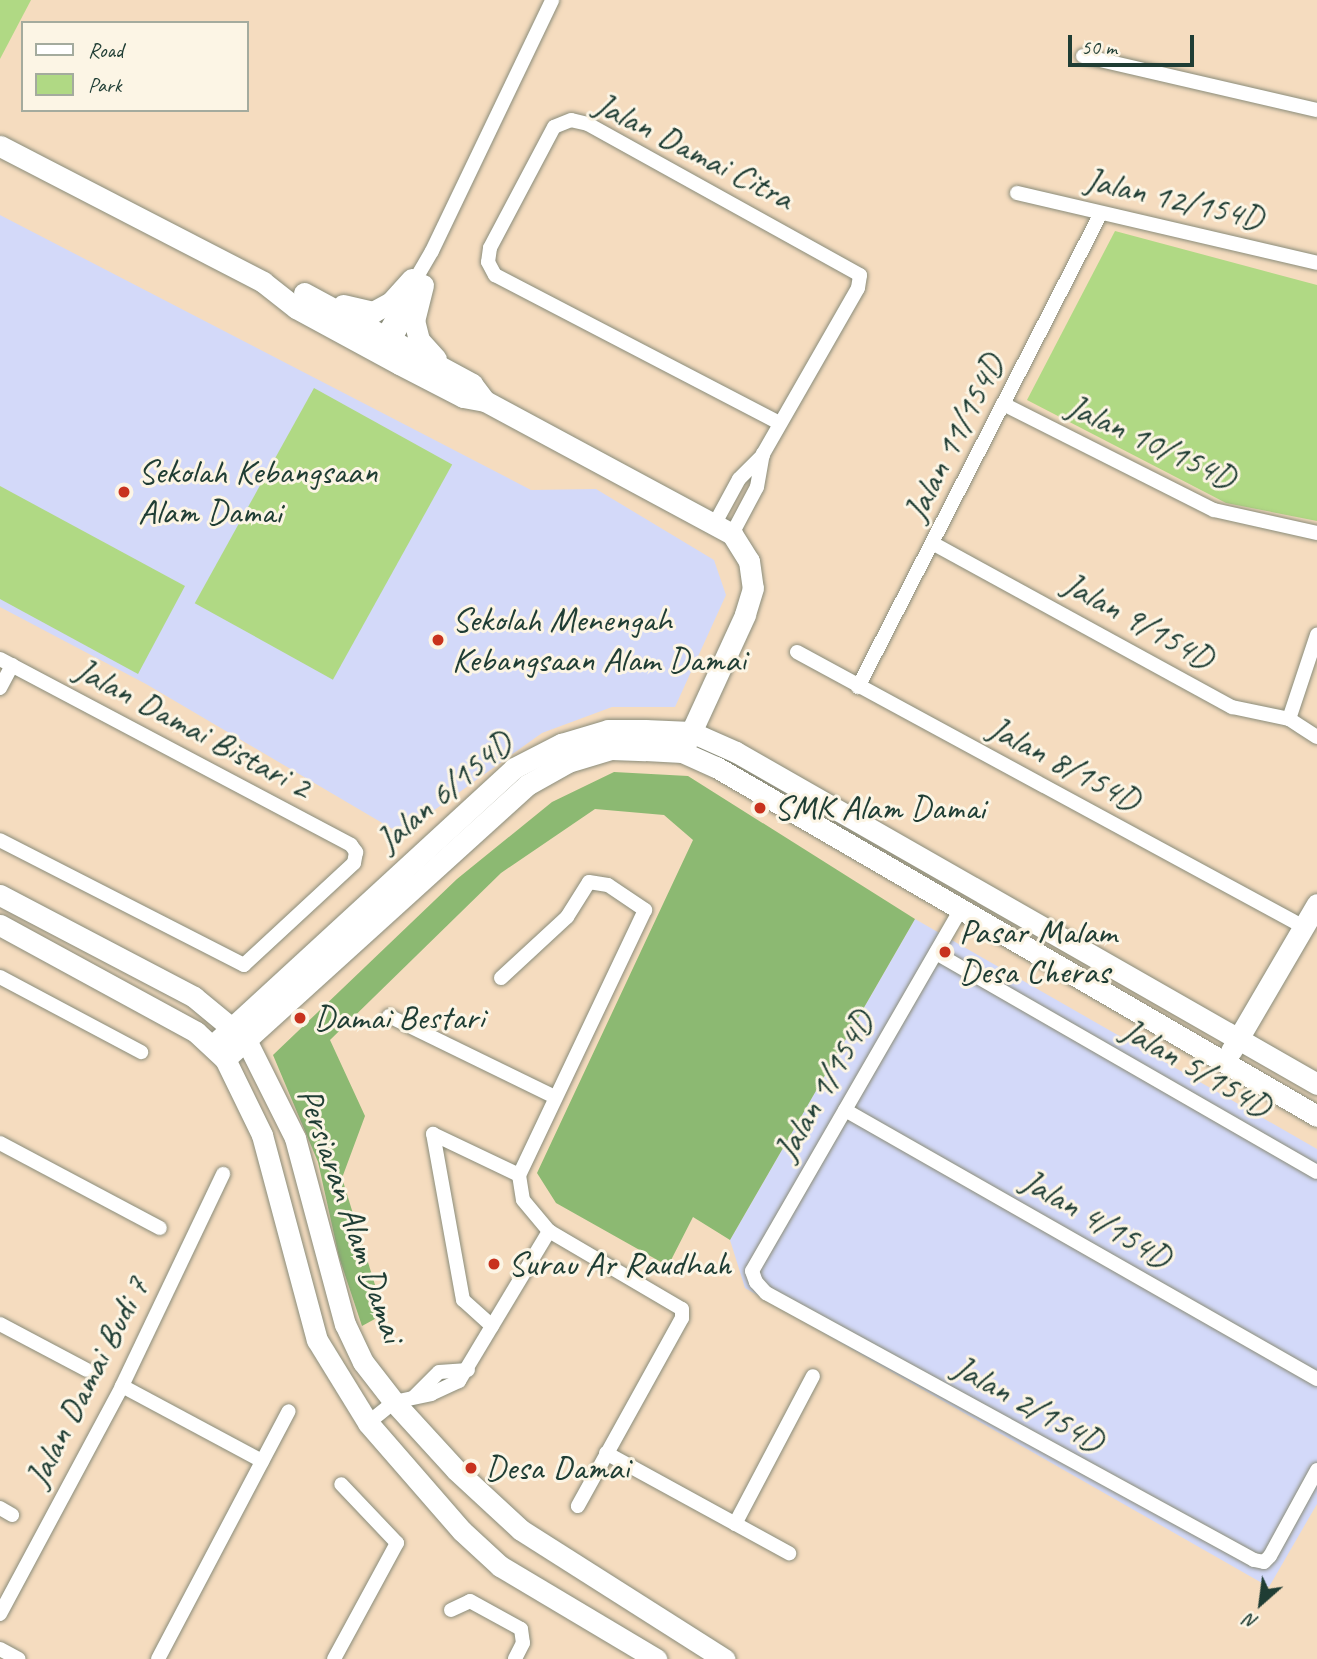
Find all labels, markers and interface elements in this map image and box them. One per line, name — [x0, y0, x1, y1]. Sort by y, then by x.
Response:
legend — [21, 21, 248, 112]
scale bar — [1072, 21, 1198, 65]
text: 50 m — [1081, 34, 1117, 60]
text: Road — [88, 37, 123, 63]
text: Park — [88, 72, 121, 98]
street label: Jalan Damai Citra — [589, 83, 799, 219]
street label: Jalan 12/154D — [1081, 158, 1267, 240]
street label: Jalan 11/154D — [894, 348, 1014, 528]
street label: Jalan 10/154D — [1060, 385, 1242, 499]
place label: Sekolah Kebangsaan Alam Damai — [138, 451, 378, 533]
marker: Sekolah Kebangsaan Alam Damai — [116, 484, 132, 500]
street label: Jalan 9/154D — [1056, 563, 1220, 679]
place label: Sekolah Menengah Kebangsaan Alam Damai — [452, 599, 747, 681]
marker: Sekolah Menengah Kebangsaan Alam Damai — [430, 632, 446, 648]
street label: Jalan Damai Bistari 2 — [68, 648, 318, 808]
street label: Jalan 8/154D — [981, 707, 1147, 821]
street label: Jalan 6/154D — [367, 723, 521, 861]
place label: SMK Alam Damai — [774, 787, 986, 829]
marker: SMK Alam Damai — [752, 800, 768, 816]
place label: Pasar Malam Desa Cheras — [959, 911, 1118, 993]
marker: Pasar Malam Desa Cheras — [937, 944, 953, 960]
place label: Damai Bestari — [314, 997, 484, 1039]
street label: Jalan 1/154D — [765, 1004, 883, 1168]
street label: Jalan 5/154D — [1114, 1009, 1278, 1127]
marker: Damai Bestari — [292, 1010, 308, 1026]
street label: Persiaran Alam Damai — [287, 1081, 415, 1349]
street label: Jalan 4/154D — [1014, 1160, 1178, 1278]
place label: Surau Ar Raudhah — [508, 1243, 730, 1285]
marker: Surau Ar Raudhah — [486, 1256, 502, 1272]
street label: Jalan Damai Budi 7 — [16, 1270, 158, 1494]
street label: Jalan 2/154D — [946, 1346, 1110, 1462]
place label: Desa Damai — [485, 1447, 627, 1489]
marker: Desa Damai — [463, 1460, 479, 1476]
north arrow — [1226, 1568, 1296, 1638]
text: N — [1240, 1608, 1262, 1635]

